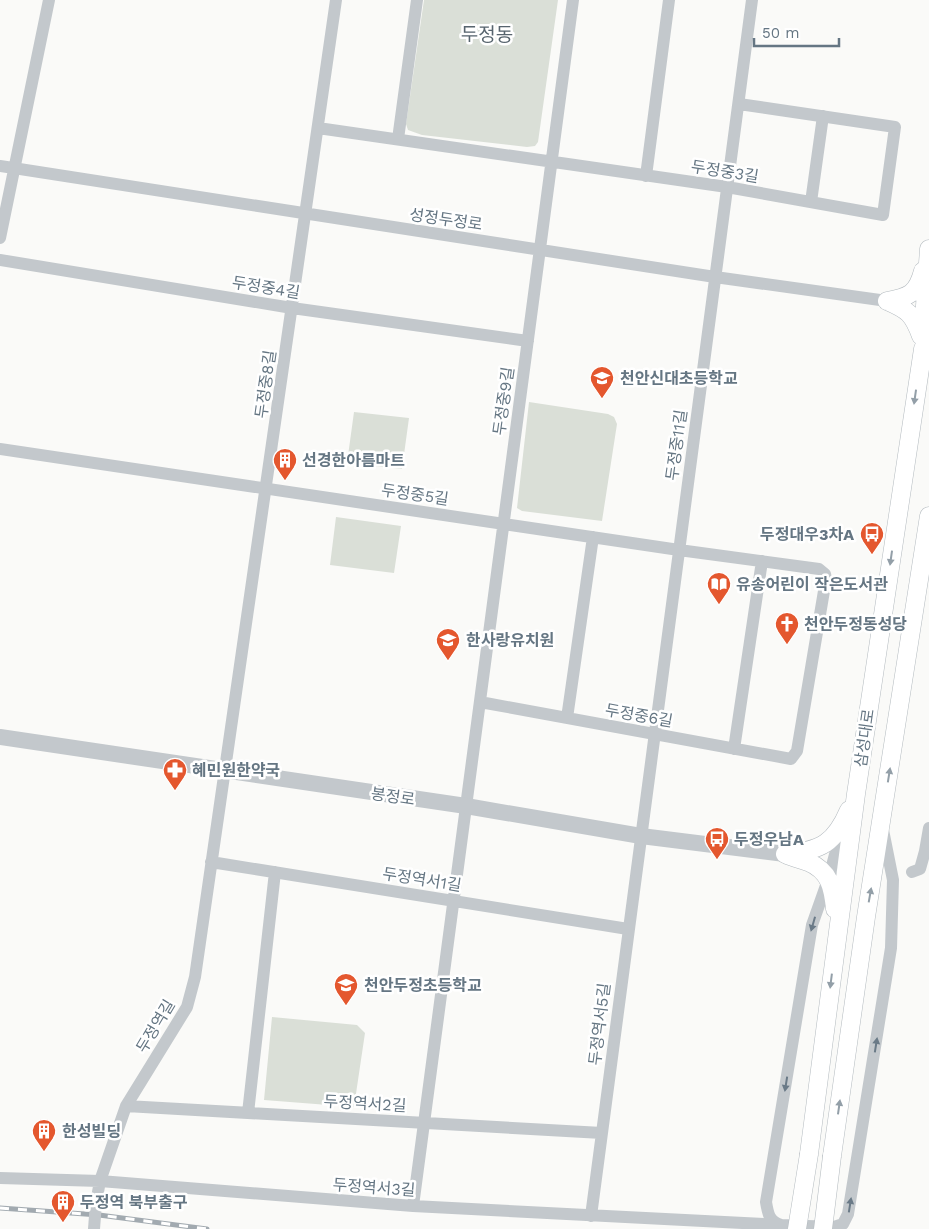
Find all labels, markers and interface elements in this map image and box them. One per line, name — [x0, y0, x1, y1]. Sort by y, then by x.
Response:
scale bar — [754, 15, 839, 47]
district label: 두정동 — [461, 23, 513, 46]
text: 50 m — [762, 24, 799, 42]
street label: 두정중3길 — [690, 157, 760, 186]
street label: 성정두정로 — [408, 205, 484, 234]
street label: 두정중4길 — [231, 273, 301, 302]
street label: 두정중8길 — [251, 349, 280, 419]
school or university icon: 천안신대초등학교 — [589, 365, 615, 399]
street label: 두정중9길 — [489, 366, 518, 436]
place label: 천안신대초등학교 — [620, 369, 738, 388]
one-way arrow — [911, 389, 919, 405]
street label: 두정중11길 — [662, 408, 691, 482]
building icon: 선경한아름마트 — [272, 447, 298, 481]
place label: 선경한아름마트 — [302, 451, 405, 470]
street label: 두정중5길 — [380, 480, 450, 509]
bus stop icon: 두정대우3차A — [859, 521, 885, 555]
place label: 두정대우3차A — [760, 525, 854, 544]
one-way arrow — [887, 550, 895, 566]
library icon: 유송어린이 작은도서관 — [706, 571, 732, 605]
place label: 유송어린이 작은도서관 — [736, 575, 888, 594]
church icon: 천안두정동성당 — [774, 611, 800, 645]
place label: 천안두정동성당 — [804, 615, 907, 634]
school or university icon: 한사랑유치원 — [435, 627, 461, 661]
place label: 한사랑유치원 — [466, 631, 554, 650]
street label: 두정중6길 — [603, 700, 674, 731]
street label: 삼성대로 — [851, 707, 878, 769]
pharmacy icon: 혜민원한약국 — [162, 757, 188, 791]
place label: 혜민원한약국 — [192, 761, 280, 780]
one-way arrow — [886, 767, 894, 783]
street label: 봉정로 — [370, 784, 416, 809]
bus stop icon: 두정우남A — [704, 826, 730, 860]
place label: 두정우남A — [734, 830, 804, 849]
street label: 두정역서1길 — [381, 864, 463, 895]
one-way arrow — [867, 886, 875, 902]
one-way arrow — [808, 916, 816, 931]
school or university icon: 천안두정초등학교 — [333, 972, 359, 1006]
one-way arrow — [827, 973, 835, 989]
place label: 천안두정초등학교 — [364, 976, 482, 995]
street label: 두정역서5길 — [585, 982, 614, 1066]
street label: 두정역길 — [132, 996, 179, 1056]
one-way arrow — [873, 1037, 881, 1053]
one-way arrow — [781, 1076, 789, 1092]
street label: 두정역서2길 — [323, 1092, 407, 1115]
one-way arrow — [835, 1099, 843, 1115]
building icon: 한성빌딩 — [31, 1118, 57, 1152]
place label: 한성빌딩 — [62, 1122, 121, 1141]
street label: 두정역서3길 — [332, 1175, 416, 1200]
building icon: 두정역 북부출구 — [50, 1189, 76, 1223]
place label: 두정역 북부출구 — [80, 1193, 188, 1212]
one-way arrow — [846, 1197, 854, 1213]

